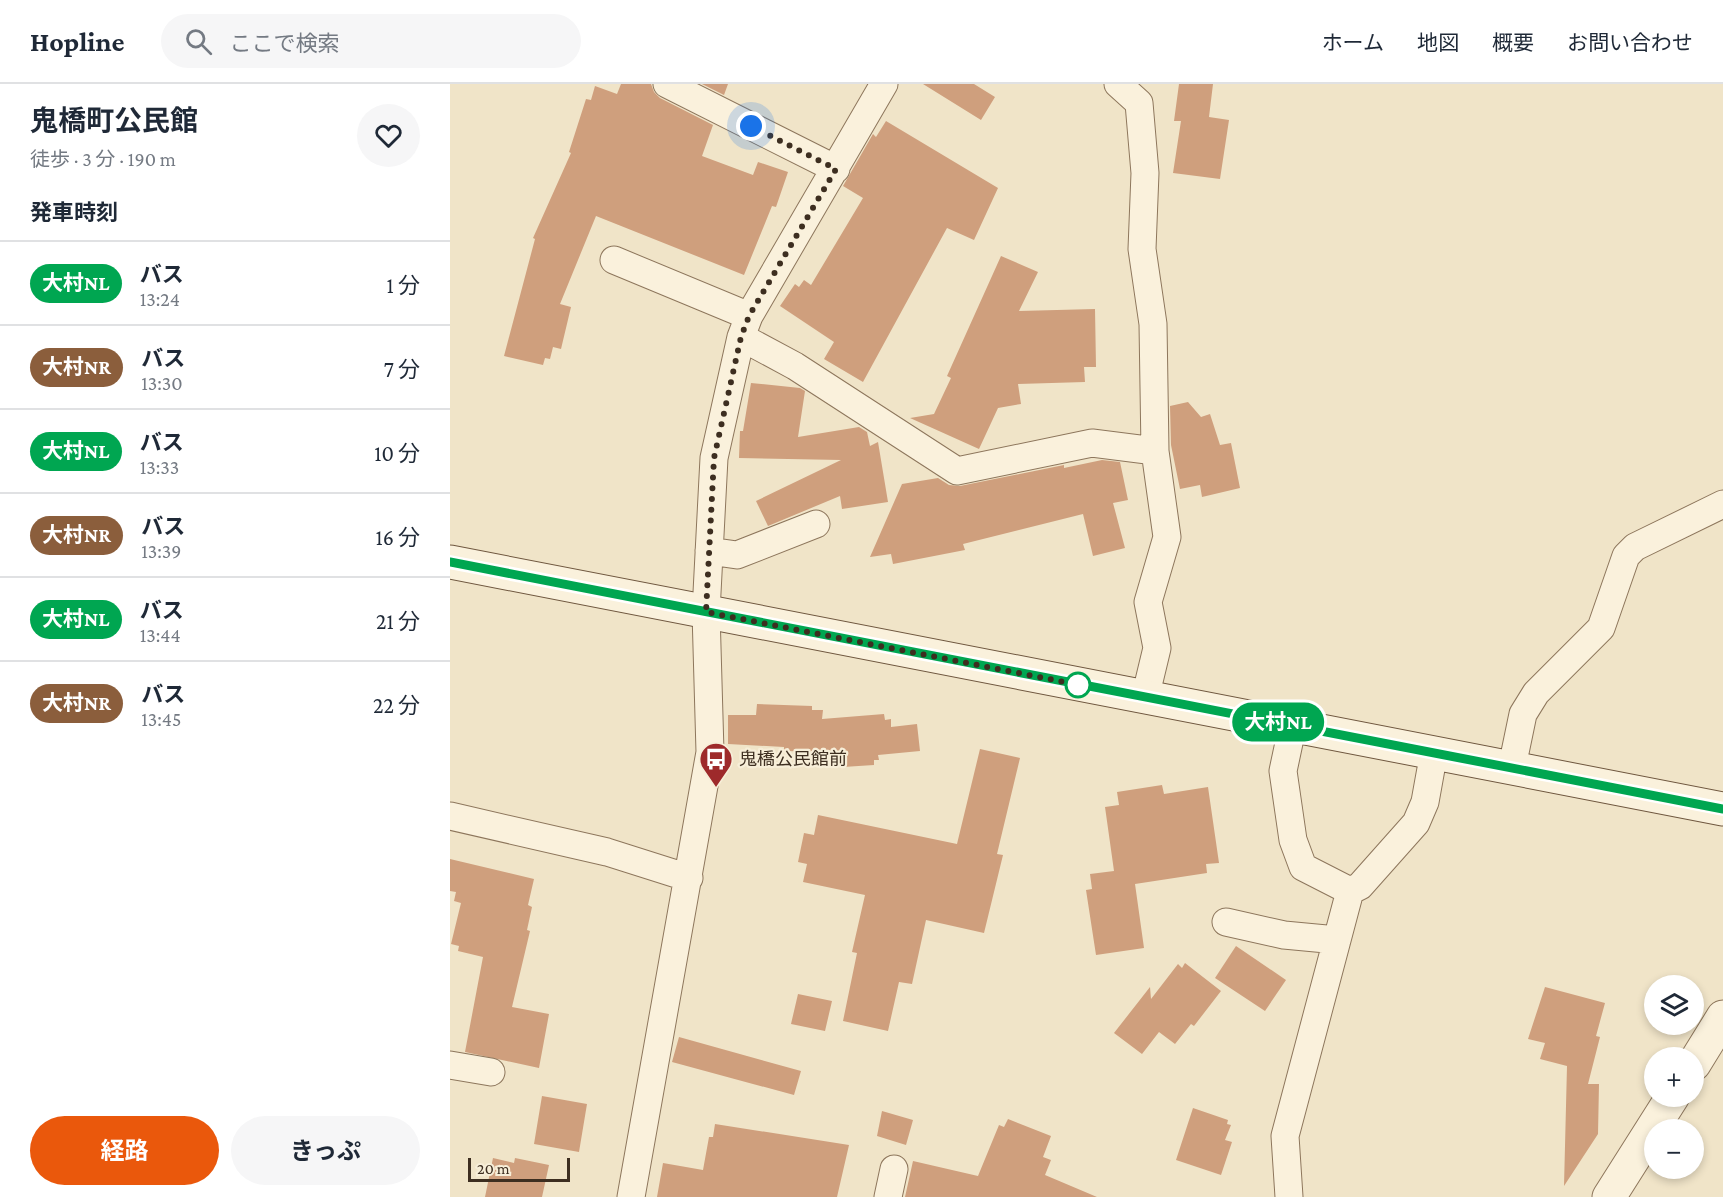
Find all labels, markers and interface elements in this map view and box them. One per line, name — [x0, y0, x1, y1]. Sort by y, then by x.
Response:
search box — [161, 14, 581, 68]
icon: search — [182, 25, 215, 58]
text: Hopline — [30, 26, 125, 57]
text: ここで検索 — [230, 31, 340, 56]
text: ホーム — [1322, 31, 1384, 55]
text: 地図 — [1417, 31, 1459, 55]
text: 概要 — [1492, 31, 1534, 55]
text: お問い合わせ — [1567, 31, 1693, 55]
button: heart — [357, 104, 420, 167]
text: 鬼橋町公民館 — [30, 105, 198, 136]
your location — [736, 111, 766, 141]
text: 徒歩 · 3 分 · 190 m — [30, 148, 176, 170]
text: 発車時刻 — [30, 200, 118, 225]
text: バス — [140, 262, 184, 287]
text: 大村NL — [42, 271, 110, 295]
text: 1 分 — [387, 273, 420, 298]
text: 13:24 — [140, 288, 180, 310]
text: バス — [141, 346, 185, 371]
text: 大村NR — [42, 355, 111, 379]
text: 7 分 — [384, 357, 420, 382]
text: 13:30 — [141, 372, 183, 394]
text: バス — [140, 430, 184, 455]
text: 大村NL — [42, 439, 110, 463]
text: 10 分 — [374, 441, 420, 466]
text: 13:33 — [140, 456, 179, 478]
text: バス — [141, 514, 185, 539]
text: 大村NR — [42, 523, 111, 547]
text: 16 分 — [375, 525, 420, 550]
text: 13:39 — [141, 540, 181, 562]
text: バス — [140, 598, 184, 623]
text: 大村NL — [42, 607, 110, 631]
text: 21 分 — [376, 609, 420, 634]
text: 13:44 — [140, 624, 181, 646]
unlabelled marker — [1065, 672, 1091, 698]
text: バス — [141, 682, 185, 707]
text: 大村NR — [42, 691, 111, 715]
text: 22 分 — [373, 693, 420, 718]
line badge: 大村NL — [1236, 702, 1320, 742]
text: 13:45 — [141, 708, 181, 730]
text: 大村NL — [1244, 710, 1312, 734]
bus stop icon: 鬼橋公民館前 — [698, 741, 734, 788]
place label: 鬼橋公民館前 — [739, 749, 847, 769]
map controls — [1644, 975, 1704, 1179]
button: layers — [1644, 975, 1704, 1035]
button: + — [1644, 1047, 1704, 1107]
button: 経路 — [30, 1116, 219, 1185]
button: きっぷ — [231, 1116, 420, 1185]
button: − — [1644, 1119, 1704, 1179]
scale bar — [468, 1155, 570, 1182]
text: 20 m — [477, 1160, 510, 1177]

